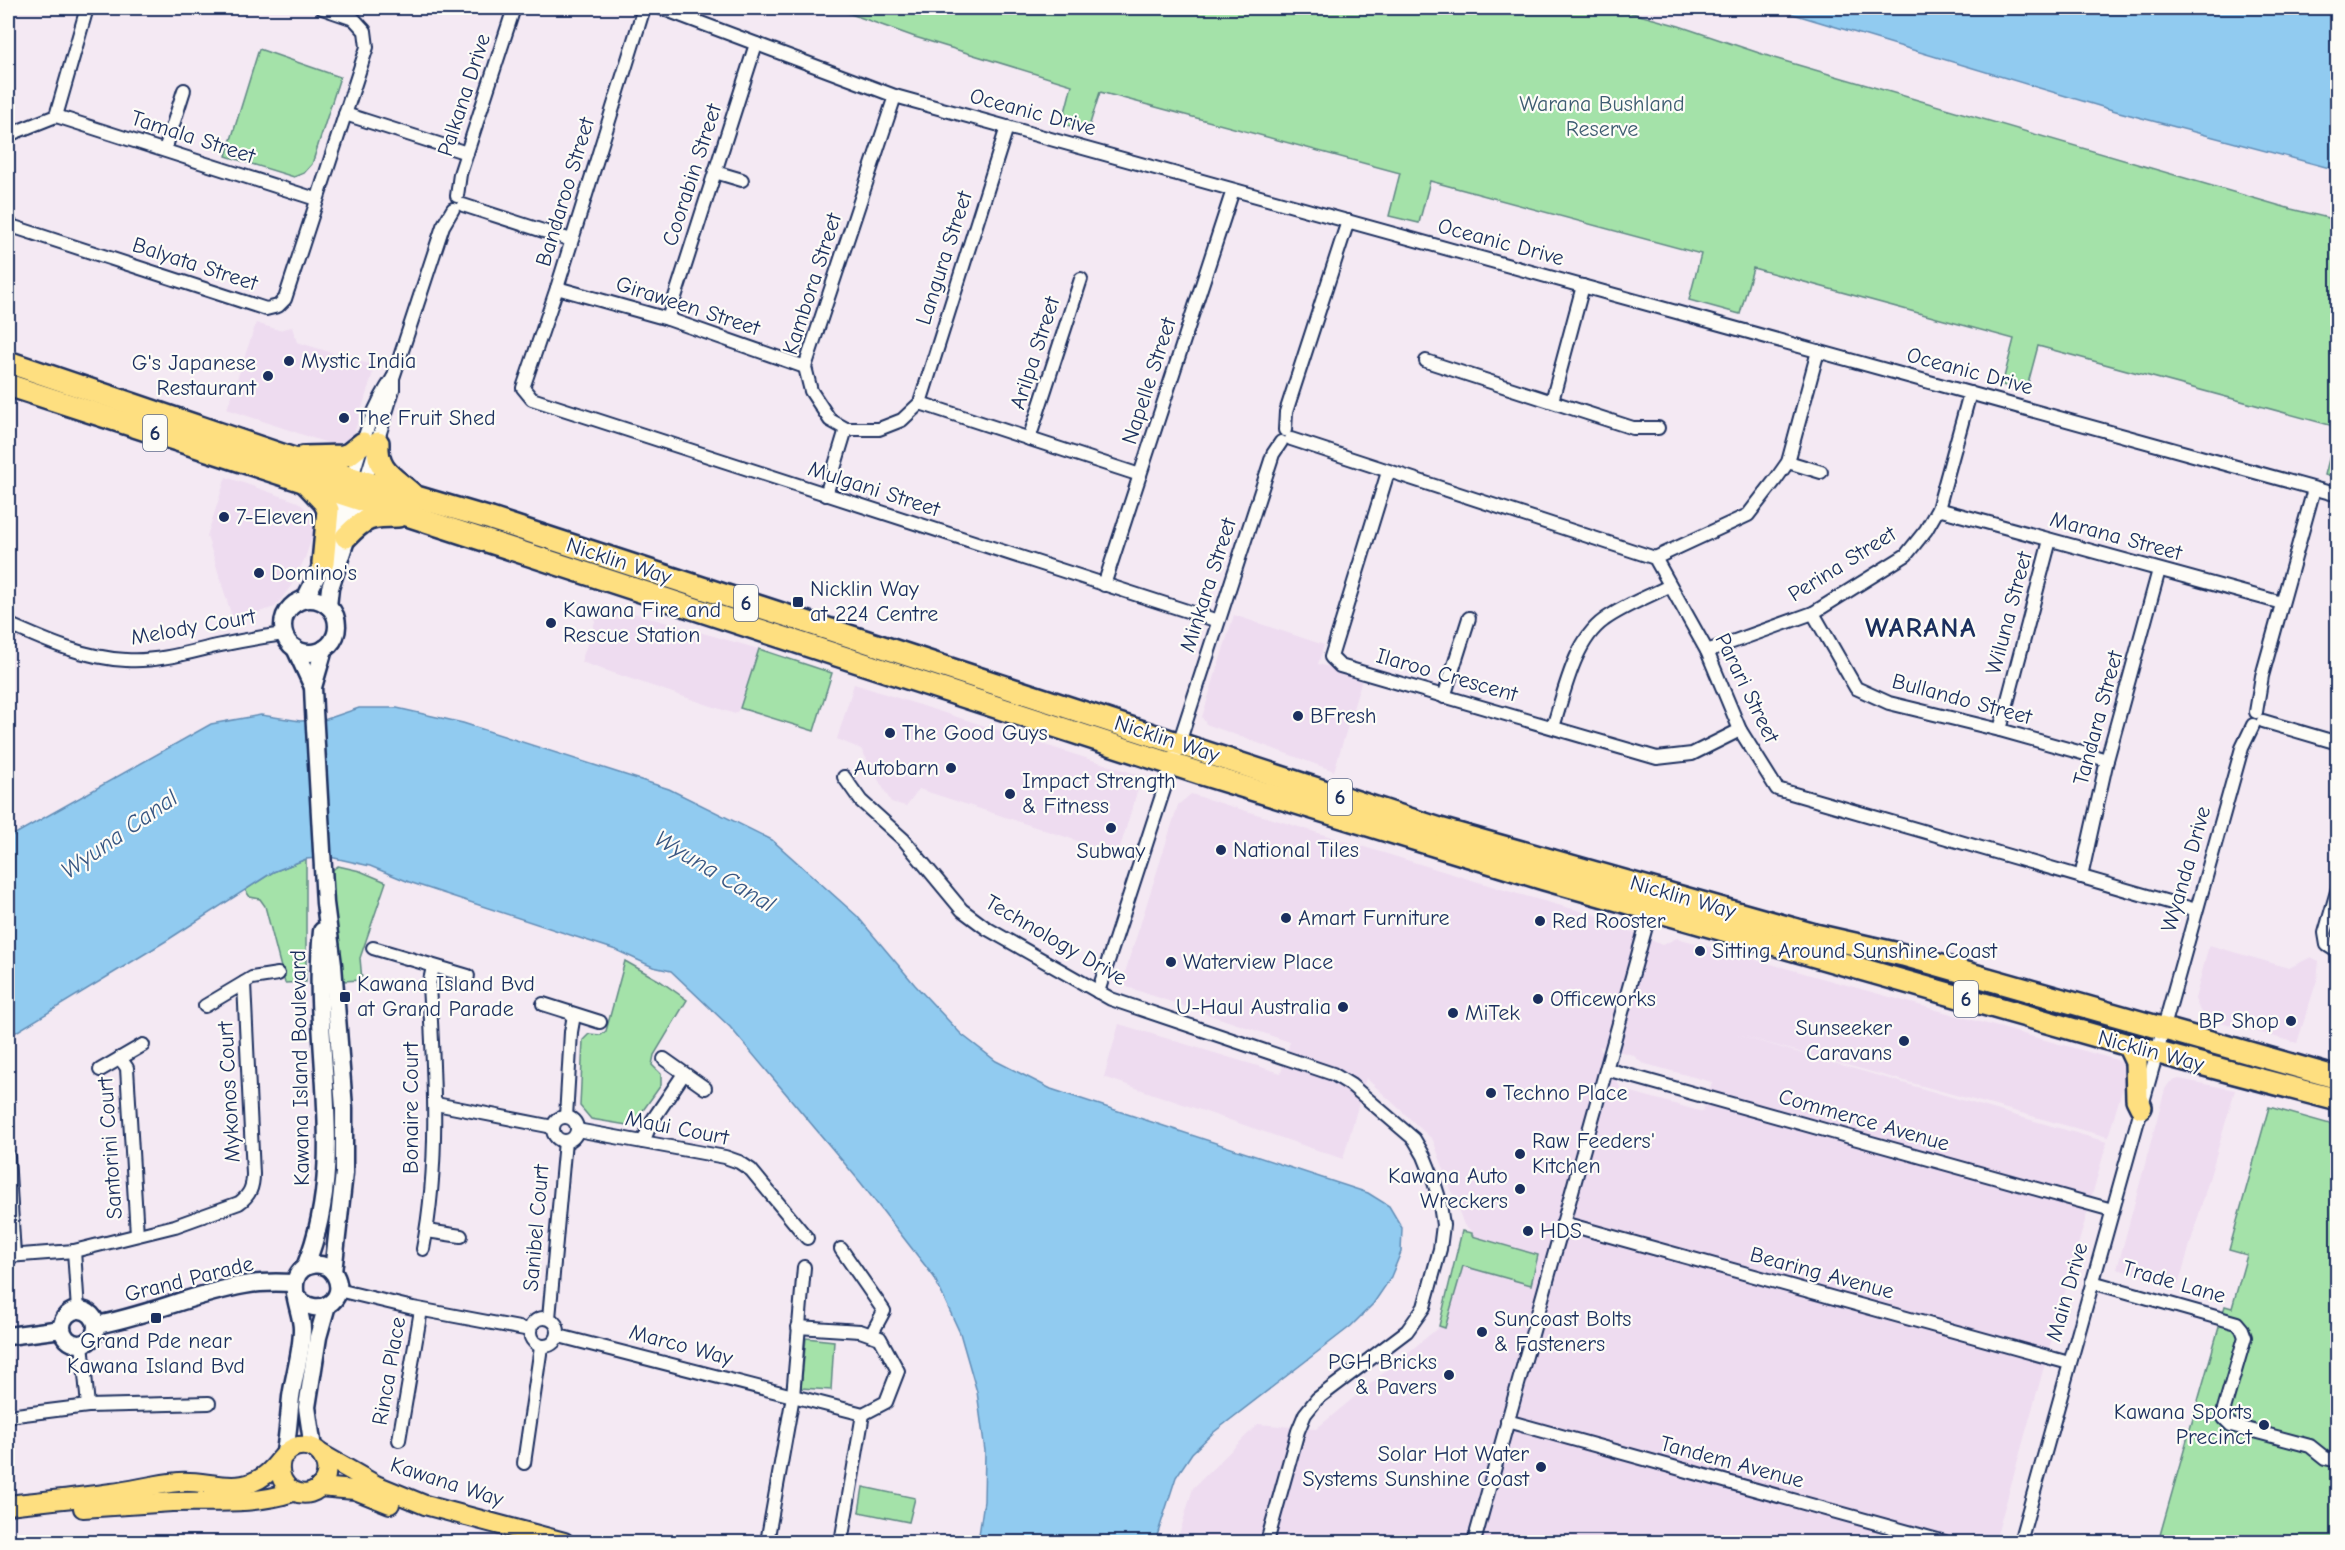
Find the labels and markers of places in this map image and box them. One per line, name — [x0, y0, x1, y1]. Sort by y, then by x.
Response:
place label: Mystic India — [301, 348, 416, 374]
place label: G's Japanese Restaurant — [132, 350, 257, 401]
marker: Mystic India — [282, 354, 296, 368]
marker: G's Japanese Restaurant — [261, 369, 275, 383]
place label: The Fruit Shed — [356, 405, 496, 431]
marker: The Fruit Shed — [337, 411, 351, 425]
place label: 7-Eleven — [236, 504, 315, 530]
marker: 7-Eleven — [217, 510, 231, 524]
place label: Domino's — [271, 560, 357, 586]
marker: Domino's — [252, 566, 266, 580]
place label: Nicklin Way at 224 Centre — [810, 576, 938, 627]
marker: Nicklin Way at 224 Centre — [791, 595, 805, 609]
place label: Kawana Fire and Rescue Station — [563, 597, 721, 648]
marker: Kawana Fire and Rescue Station — [544, 616, 558, 630]
place label: BFresh — [1310, 703, 1377, 729]
marker: BFresh — [1291, 709, 1305, 723]
place label: The Good Guys — [902, 720, 1048, 746]
marker: The Good Guys — [883, 726, 897, 740]
place label: Autobarn — [854, 755, 939, 781]
marker: Autobarn — [944, 761, 958, 775]
place label: Impact Strength & Fitness — [1022, 768, 1176, 819]
marker: Impact Strength & Fitness — [1003, 787, 1017, 801]
marker: Subway — [1104, 821, 1118, 835]
place label: National Tiles — [1233, 837, 1359, 863]
place label: Subway — [1077, 838, 1146, 864]
marker: National Tiles — [1214, 843, 1228, 857]
place label: Amart Furniture — [1298, 905, 1449, 931]
place label: Red Rooster — [1552, 908, 1666, 934]
marker: Amart Furniture — [1279, 911, 1293, 925]
marker: Red Rooster — [1533, 914, 1547, 928]
place label: Sitting Around Sunshine Coast — [1712, 938, 1998, 964]
marker: Sitting Around Sunshine Coast — [1693, 944, 1707, 958]
place label: Waterview Place — [1183, 949, 1333, 975]
marker: Waterview Place — [1164, 955, 1178, 969]
place label: Kawana Island Bvd at Grand Parade — [357, 971, 535, 1022]
place label: Officeworks — [1550, 986, 1656, 1012]
marker: Kawana Island Bvd at Grand Parade — [338, 990, 352, 1004]
marker: Officeworks — [1531, 992, 1545, 1006]
place label: U-Haul Australia — [1176, 994, 1331, 1020]
marker: U-Haul Australia — [1336, 1000, 1350, 1014]
place label: MiTek — [1465, 1000, 1520, 1026]
marker: MiTek — [1446, 1006, 1460, 1020]
place label: BP Shop — [2198, 1008, 2279, 1034]
marker: BP Shop — [2284, 1014, 2298, 1028]
place label: Sunseeker Caravans — [1795, 1015, 1892, 1066]
marker: Sunseeker Caravans — [1897, 1034, 1911, 1048]
place label: Techno Place — [1503, 1080, 1627, 1106]
marker: Techno Place — [1484, 1086, 1498, 1100]
place label: Raw Feeders' Kitchen — [1532, 1128, 1655, 1179]
marker: Raw Feeders' Kitchen — [1513, 1147, 1527, 1161]
place label: Kawana Auto Wreckers — [1388, 1163, 1508, 1214]
marker: Kawana Auto Wreckers — [1513, 1182, 1527, 1196]
place label: HDS — [1540, 1218, 1582, 1244]
marker: HDS — [1521, 1224, 1535, 1238]
place label: Suncoast Bolts & Fasteners — [1494, 1306, 1631, 1357]
marker: Grand Pde near Kawana Island Bvd — [149, 1311, 163, 1325]
marker: Suncoast Bolts & Fasteners — [1475, 1325, 1489, 1339]
place label: Grand Pde near Kawana Island Bvd — [67, 1328, 245, 1379]
place label: PGH Bricks & Pavers — [1328, 1349, 1437, 1400]
marker: PGH Bricks & Pavers — [1442, 1368, 1456, 1382]
place label: Kawana Sports Precinct — [2114, 1399, 2253, 1450]
marker: Kawana Sports Precinct — [2257, 1418, 2271, 1432]
place label: Solar Hot Water Systems Sunshine Coast — [1303, 1441, 1530, 1492]
marker: Solar Hot Water Systems Sunshine Coast — [1534, 1460, 1548, 1474]

